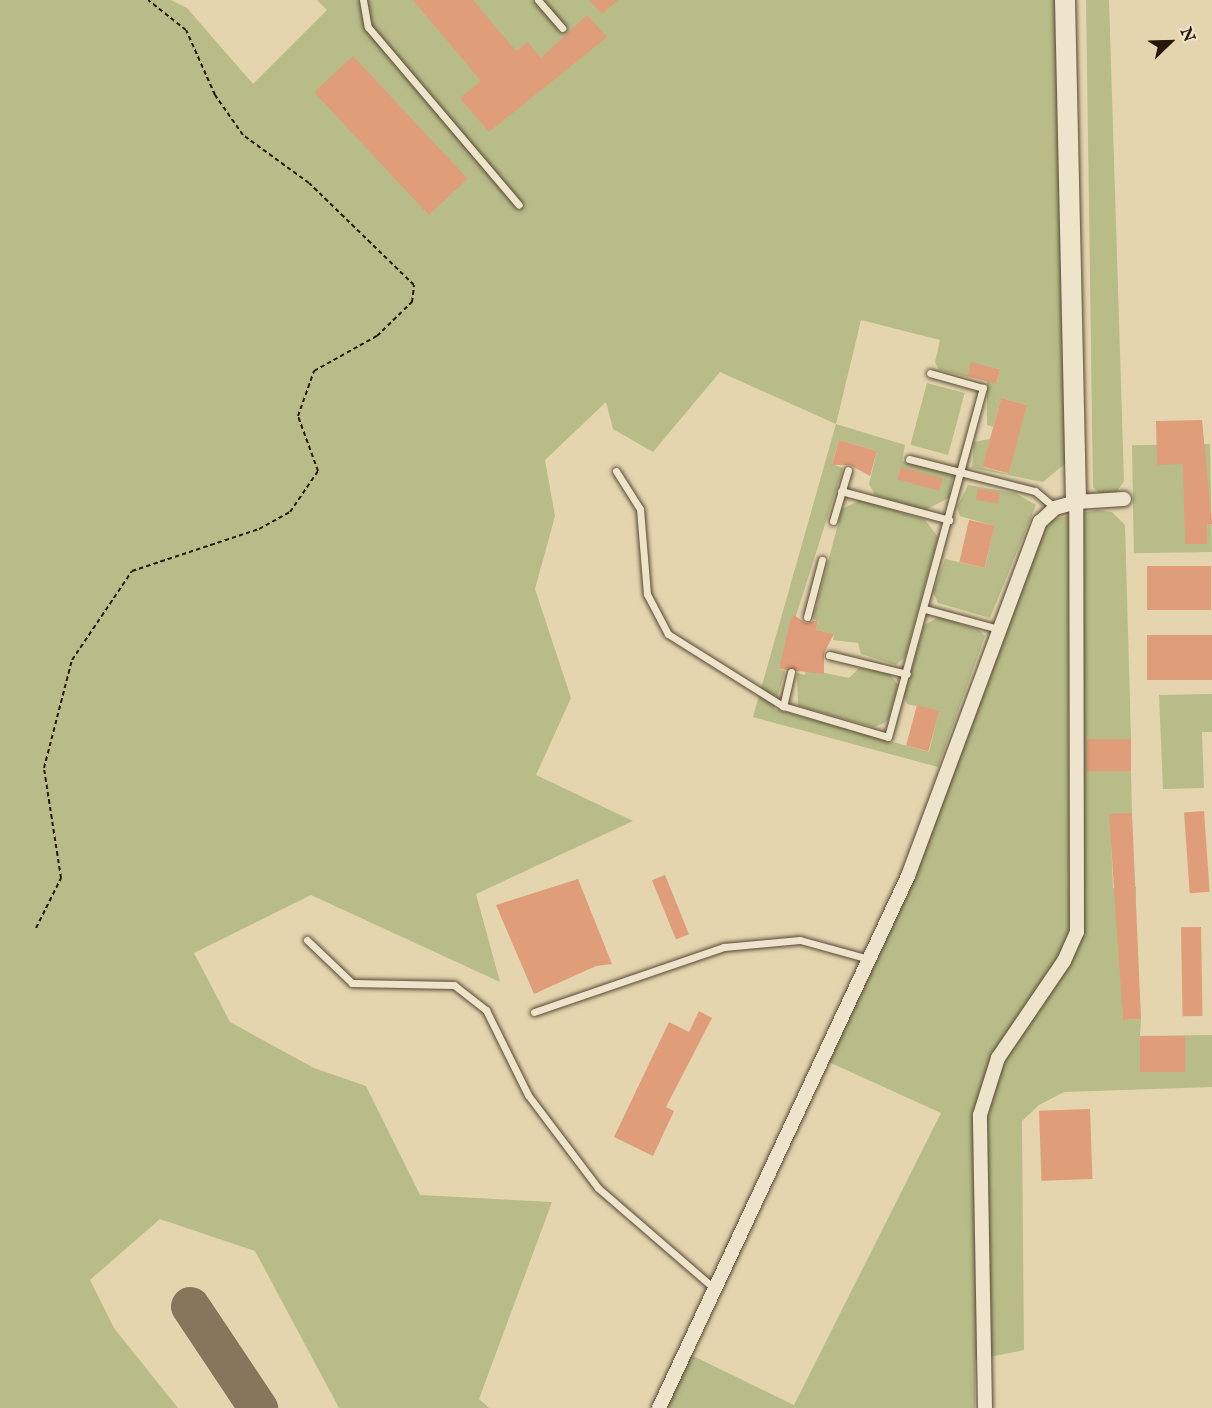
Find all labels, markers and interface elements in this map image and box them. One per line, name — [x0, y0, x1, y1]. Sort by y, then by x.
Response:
north arrow — [1140, 12, 1200, 72]
text: N — [1175, 25, 1198, 45]

